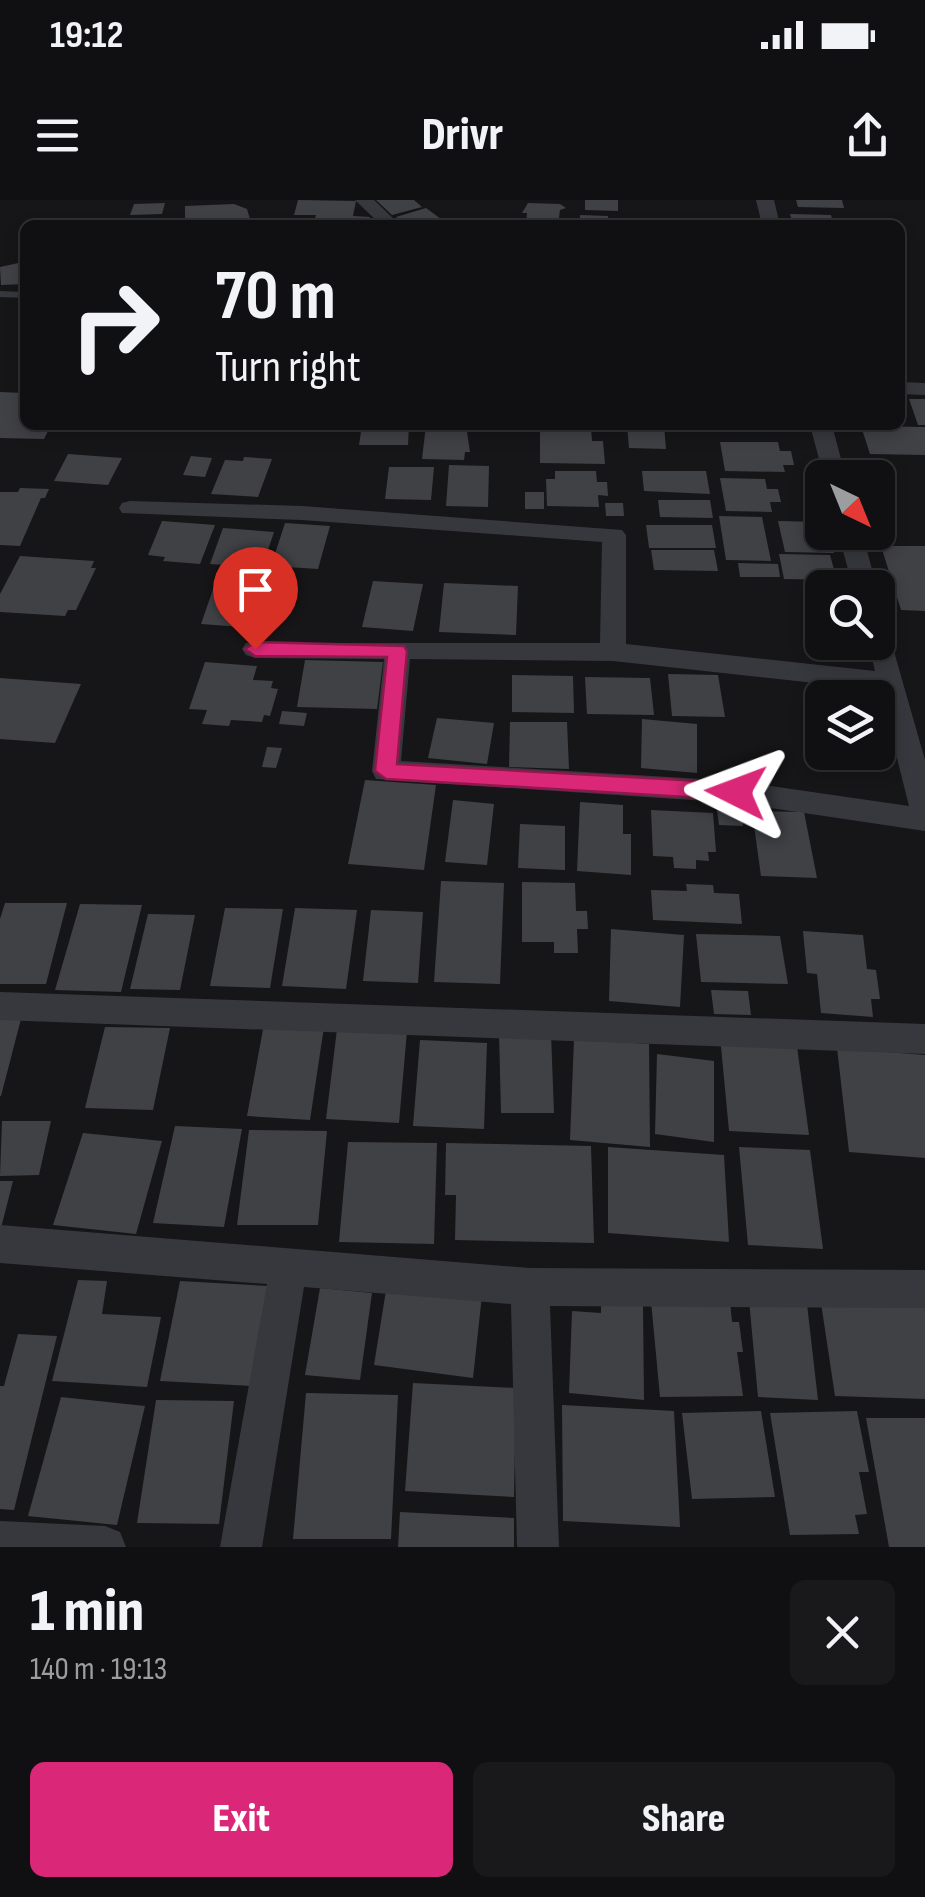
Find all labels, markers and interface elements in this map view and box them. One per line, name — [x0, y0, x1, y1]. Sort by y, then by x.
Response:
text: 19:12 — [50, 13, 123, 58]
icon: menu — [30, 108, 85, 163]
text: Drivr — [422, 108, 503, 163]
icon: share — [840, 108, 895, 163]
text: 70 m — [215, 255, 336, 339]
icon: right — [50, 260, 180, 390]
text: Turn right — [215, 340, 361, 395]
north arrow — [805, 460, 895, 550]
map controls — [805, 460, 895, 770]
pin — [213, 547, 298, 650]
icon: arrive — [228, 562, 283, 617]
button: search — [805, 570, 895, 660]
button: layers — [805, 680, 895, 770]
position arrow — [684, 740, 788, 844]
text: 1 min — [30, 1576, 144, 1648]
button: close — [790, 1580, 895, 1685]
text: 140 m · 19:13 — [30, 1650, 167, 1689]
button: Exit — [30, 1762, 453, 1877]
button: Share — [473, 1762, 895, 1877]

